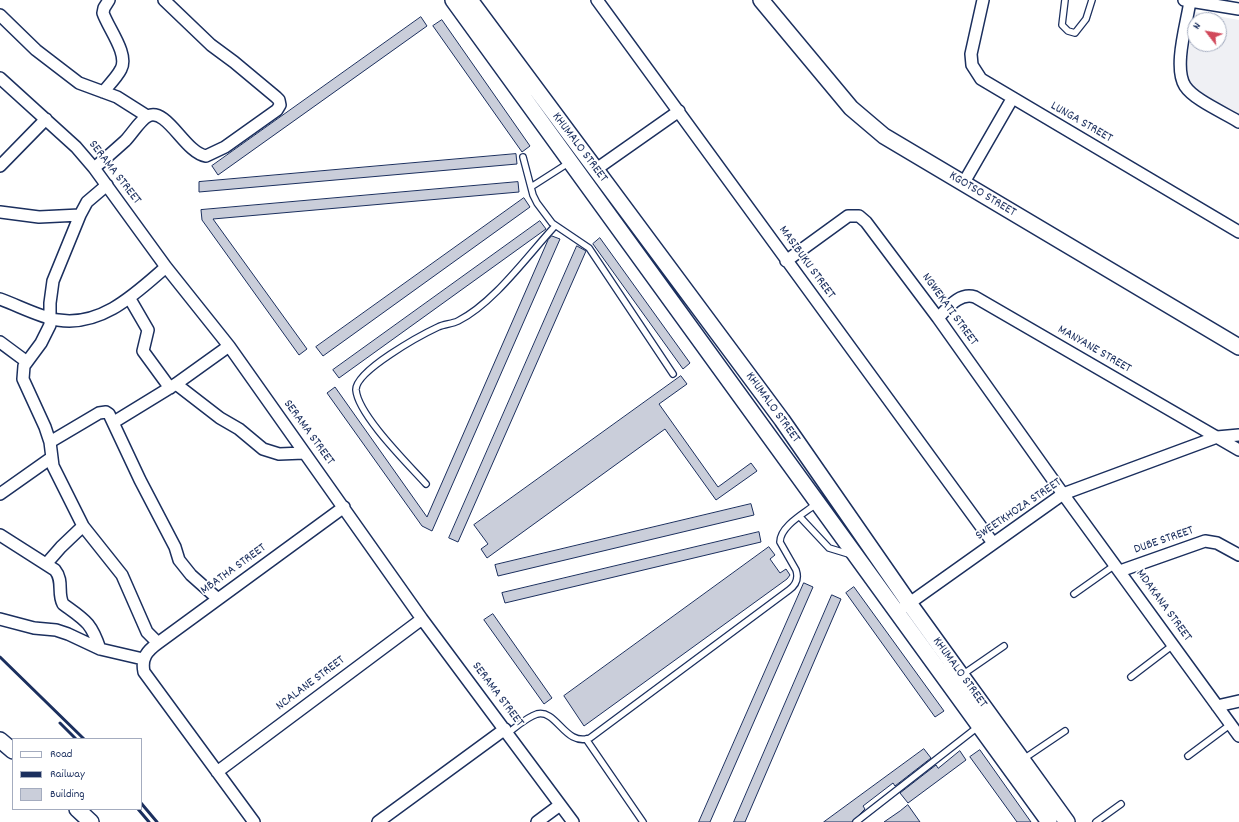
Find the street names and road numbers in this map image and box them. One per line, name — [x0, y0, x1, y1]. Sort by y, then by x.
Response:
street label: LUNGA STREET — [1047, 99, 1115, 147]
street label: KHUMALO STREET — [548, 110, 610, 186]
street label: SERAMA STREET — [84, 138, 144, 208]
street label: KGOTSO STREET — [946, 169, 1018, 221]
street label: MASIBUKU STREET — [774, 223, 838, 303]
street label: NGWEKATI STREET — [917, 271, 981, 349]
street label: MANYANE STREET — [1054, 323, 1134, 377]
street label: KHUMALO STREET — [741, 370, 803, 446]
street label: SERAMA STREET — [279, 397, 337, 469]
street label: SWEETKHOZA STREET — [973, 475, 1065, 545]
street label: DUBE STREET — [1132, 523, 1196, 559]
street label: MBATHA STREET — [198, 541, 270, 599]
street label: MDAKANA STREET — [1132, 567, 1194, 645]
street label: KHUMALO STREET — [928, 635, 990, 711]
street label: NCALANE STREET — [274, 653, 348, 715]
street label: SERAMA STREET — [468, 660, 526, 730]

